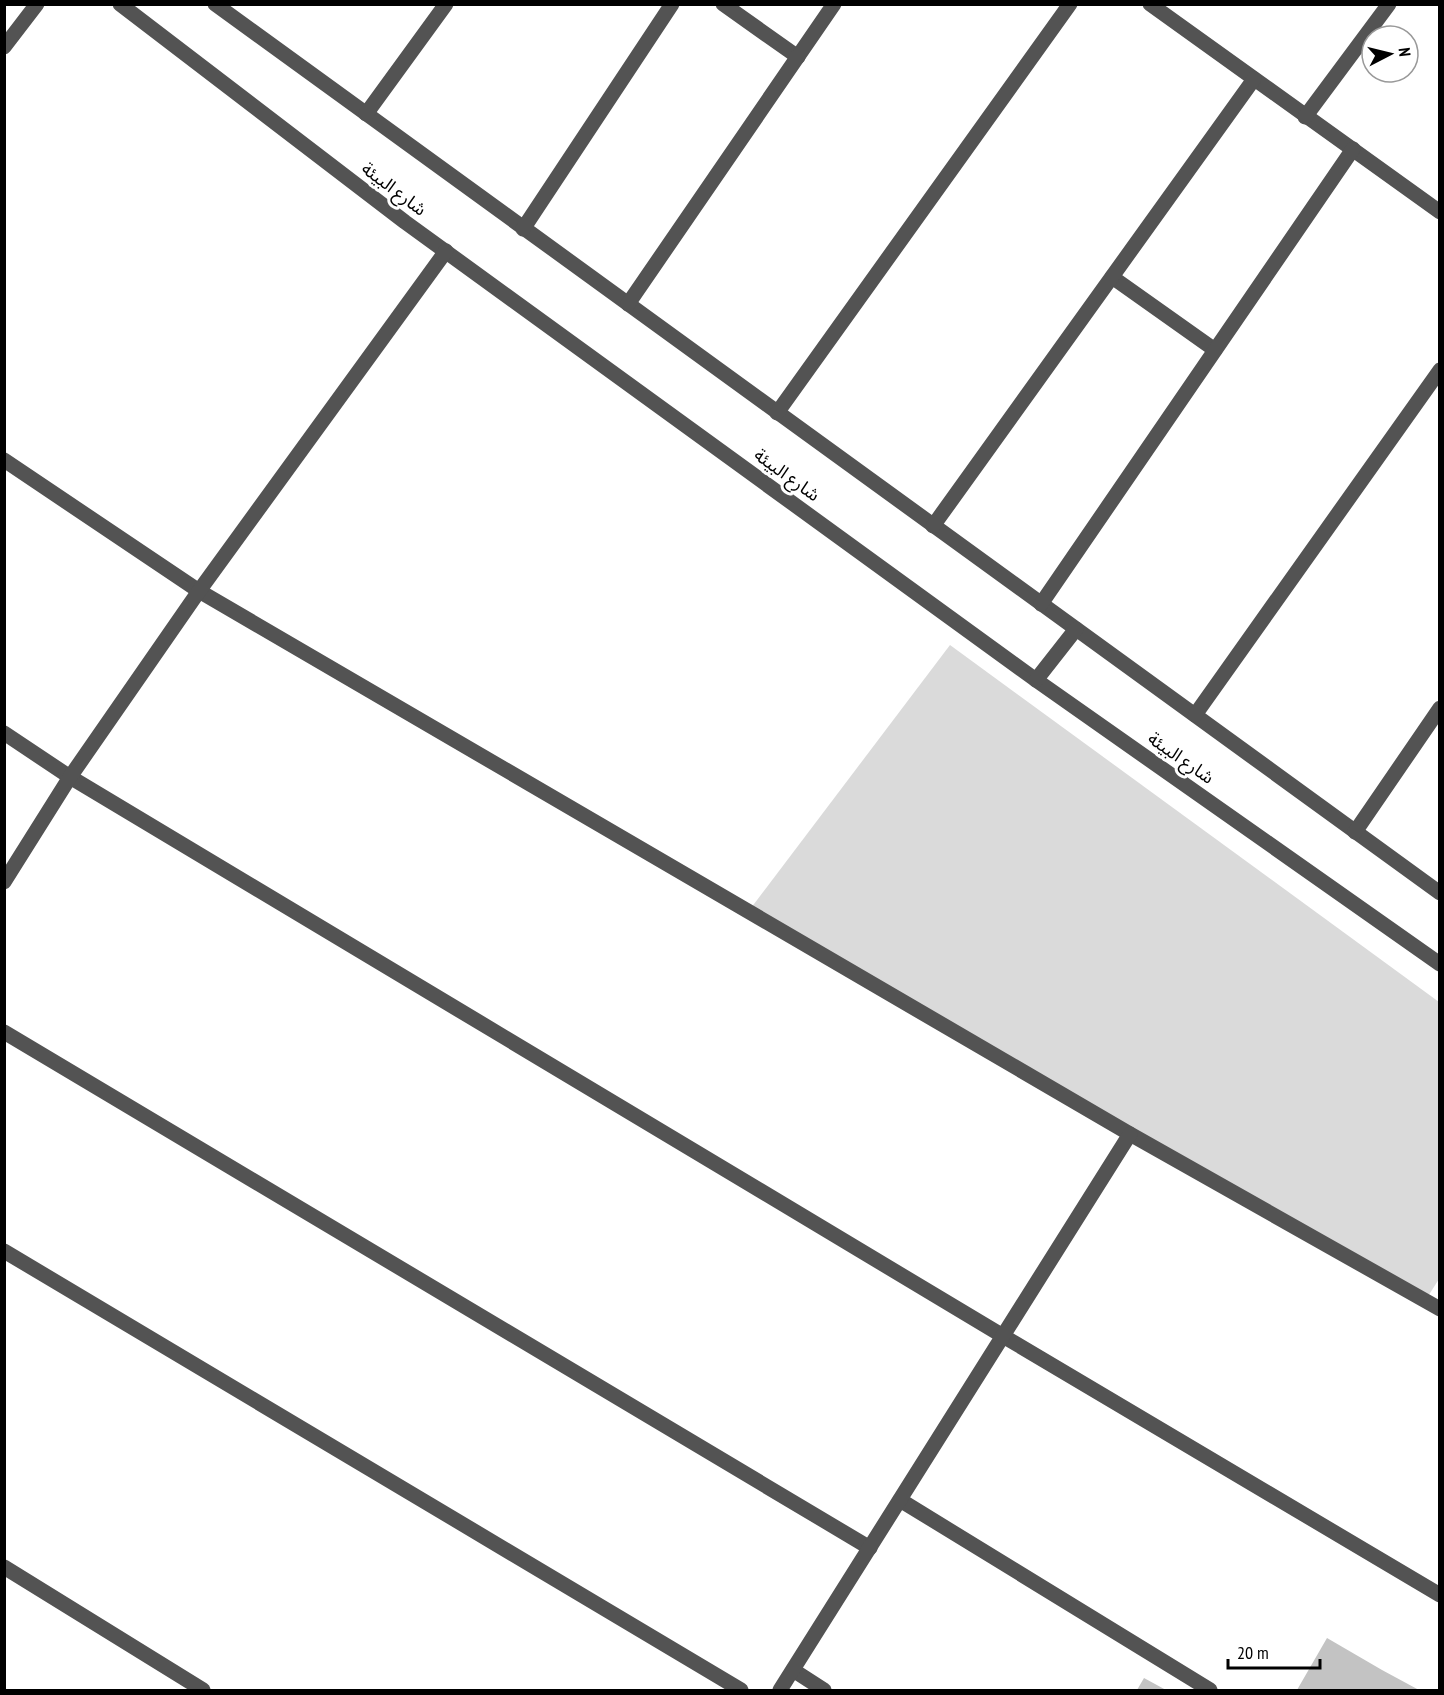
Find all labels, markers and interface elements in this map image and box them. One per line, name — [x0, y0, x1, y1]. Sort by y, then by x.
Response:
north arrow — [1360, 24, 1420, 84]
text: N — [1394, 47, 1415, 58]
street label: شارع البيئة — [355, 157, 431, 223]
street label: شارع البيئة — [748, 443, 825, 509]
street label: شارع البيئة — [1142, 726, 1219, 791]
scale bar — [1228, 1632, 1320, 1670]
text: 20 m — [1237, 1641, 1269, 1664]

